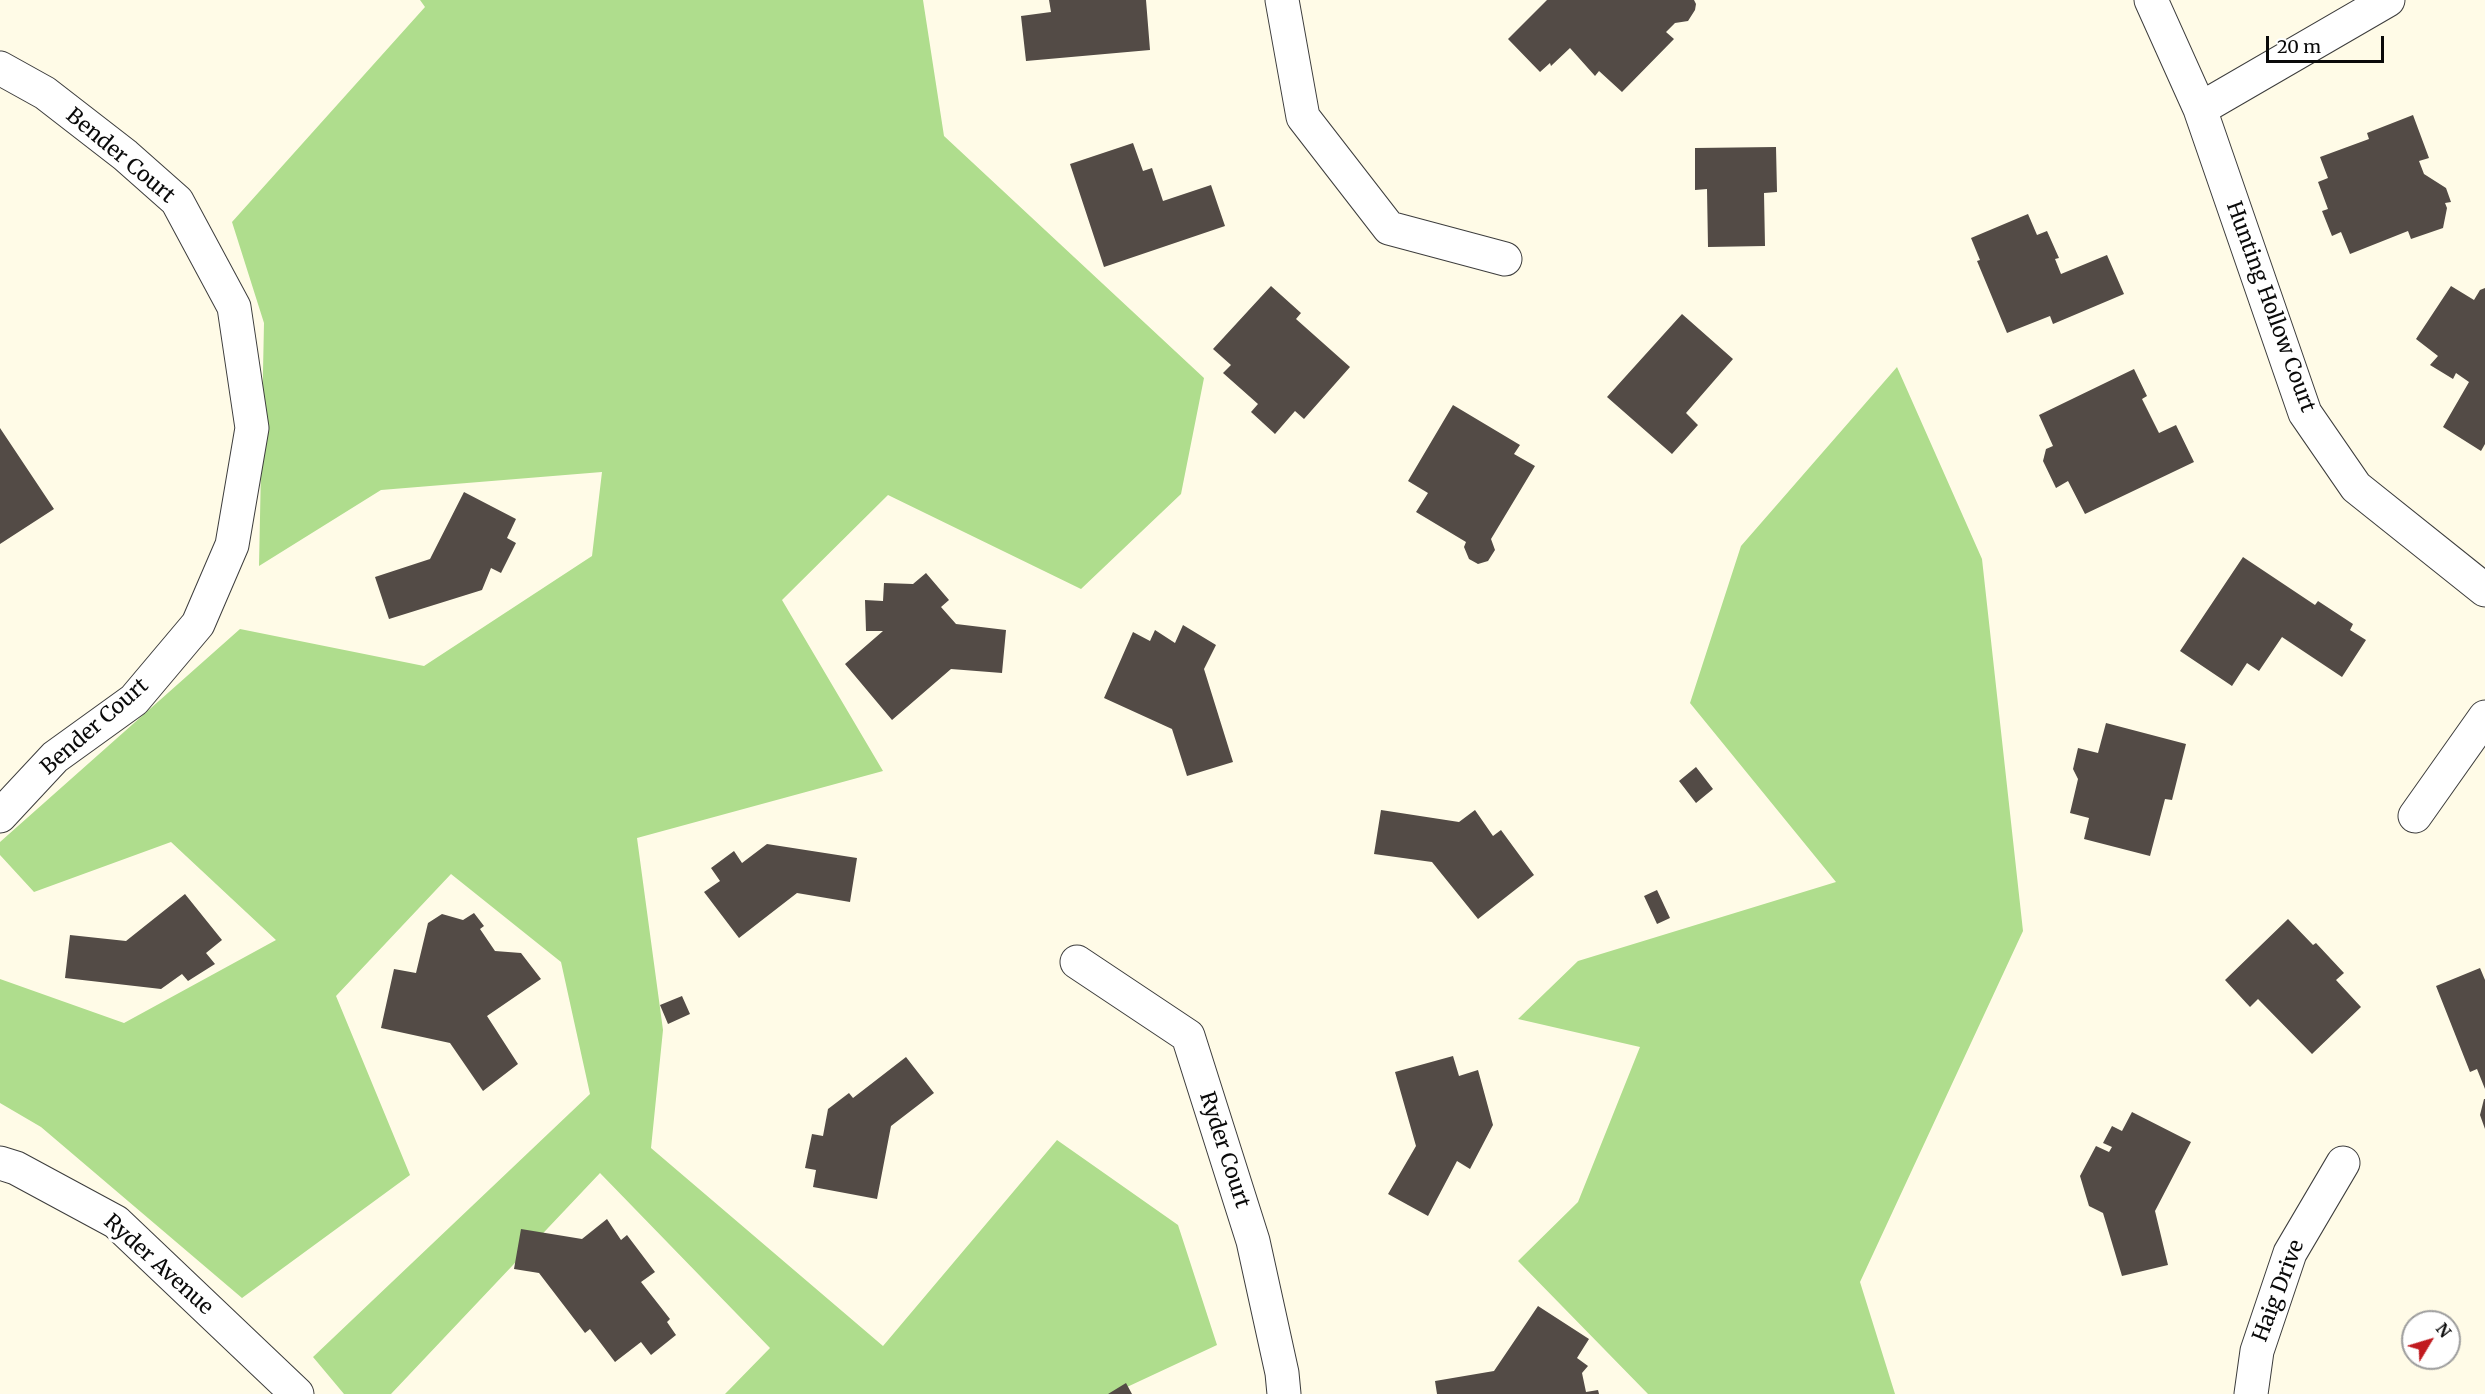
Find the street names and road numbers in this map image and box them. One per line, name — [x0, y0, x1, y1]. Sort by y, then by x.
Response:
street label: Bender Court — [61, 103, 179, 209]
street label: Hunting Hollow Court — [2220, 198, 2320, 416]
street label: Bender Court — [36, 674, 154, 780]
street label: Ryder Court — [1193, 1089, 1255, 1211]
street label: Ryder Avenue — [98, 1209, 218, 1321]
street label: Haig Drive — [2248, 1237, 2310, 1345]

